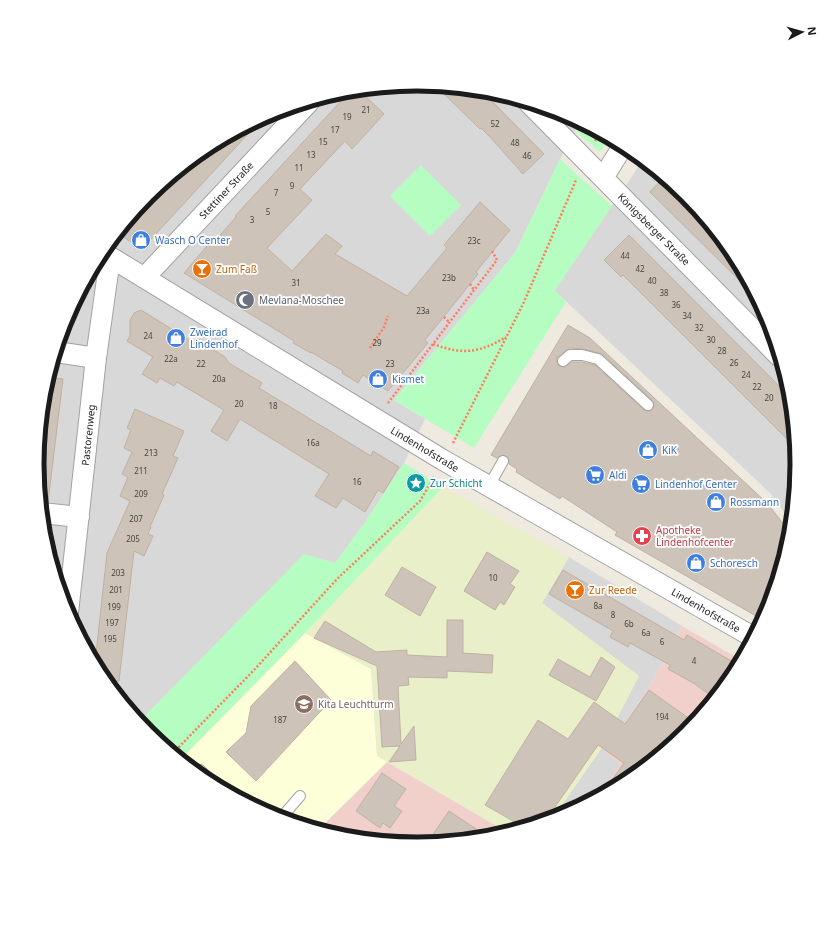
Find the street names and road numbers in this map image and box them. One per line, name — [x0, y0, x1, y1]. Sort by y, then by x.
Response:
street label: Stettiner Straße — [196, 158, 256, 222]
street label: Königsberger Straße — [615, 190, 693, 268]
street label: Pastorenweg — [78, 404, 98, 466]
street label: Lindenhofstraße — [388, 423, 462, 475]
street label: Lindenhofstraße — [669, 585, 743, 636]

